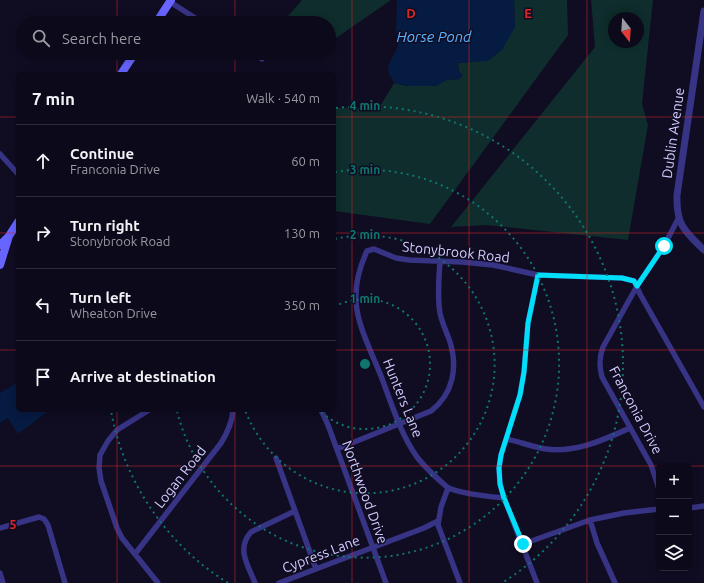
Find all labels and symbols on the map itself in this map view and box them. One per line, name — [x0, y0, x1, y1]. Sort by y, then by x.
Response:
text: D — [406, 6, 416, 20]
text: E — [524, 6, 532, 20]
north arrow — [608, 12, 644, 48]
water label: Horse Pond — [397, 28, 472, 45]
street label: Dublin Avenue — [659, 87, 687, 179]
text: 4 min — [350, 99, 380, 112]
text: 3 min — [350, 163, 380, 176]
text: 2 min — [350, 228, 380, 241]
route start — [655, 237, 673, 255]
street label: Stonybrook Road — [401, 238, 511, 266]
text: 1 min — [350, 292, 380, 305]
street label: Hunters Lane — [380, 356, 426, 440]
centre of rings — [358, 357, 372, 371]
street label: Franconia Drive — [606, 363, 666, 457]
street label: Northwood Drive — [339, 438, 391, 546]
street label: Logan Road — [151, 443, 209, 511]
text: 5 — [9, 517, 17, 531]
street label: Cypress Lane — [280, 532, 362, 576]
route end — [514, 535, 532, 553]

